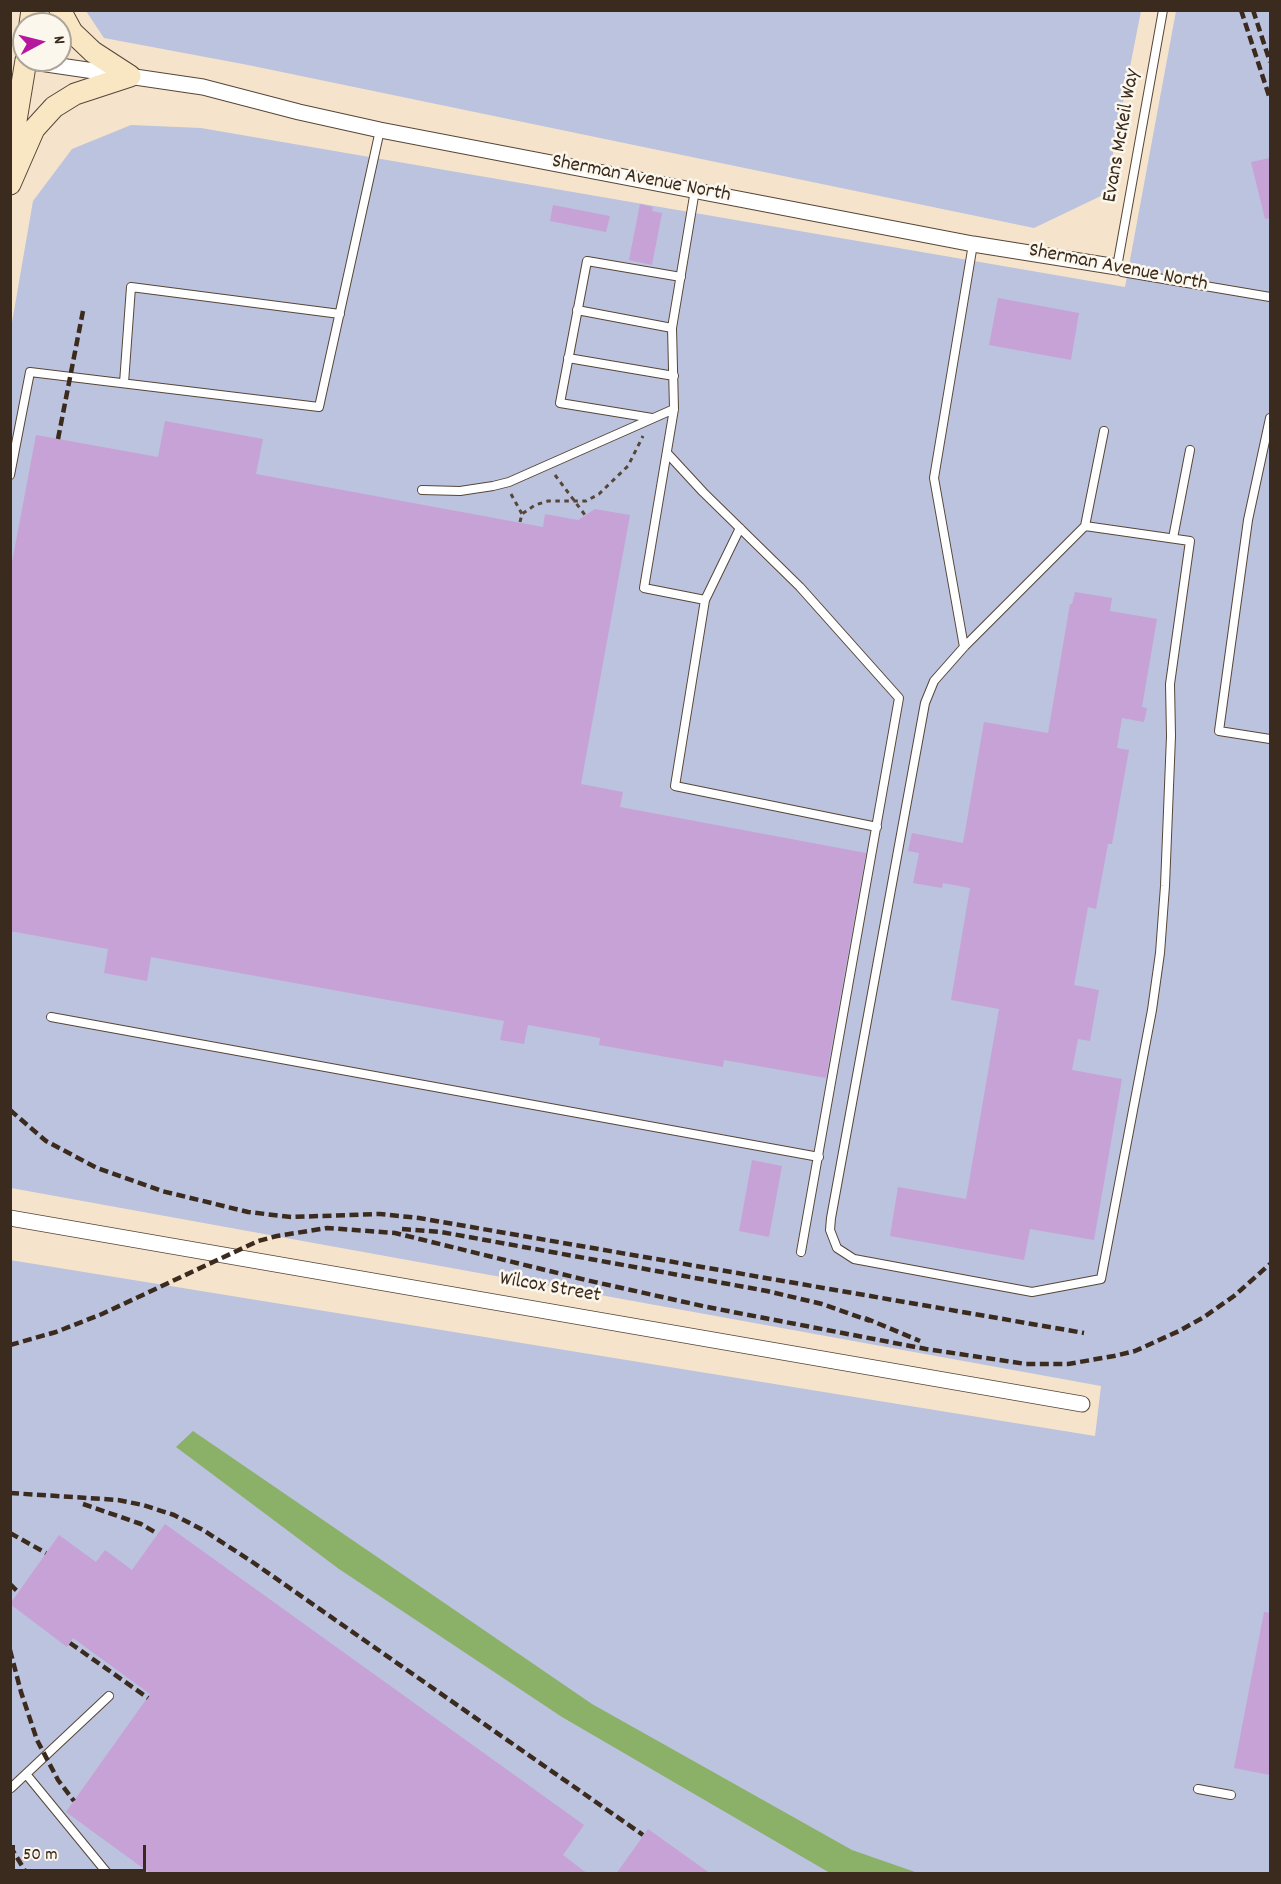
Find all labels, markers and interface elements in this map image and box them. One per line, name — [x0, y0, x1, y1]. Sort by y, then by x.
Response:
north arrow — [12, 12, 72, 72]
text: N — [46, 35, 70, 45]
street label: Evans McKeil Way — [1099, 67, 1147, 205]
street label: Sherman Avenue North — [549, 150, 733, 210]
street label: Sherman Avenue North — [1026, 239, 1210, 299]
street label: Wilcox Street — [497, 1268, 603, 1310]
scale bar — [15, 1833, 148, 1871]
text: 50 m — [23, 1843, 58, 1868]

